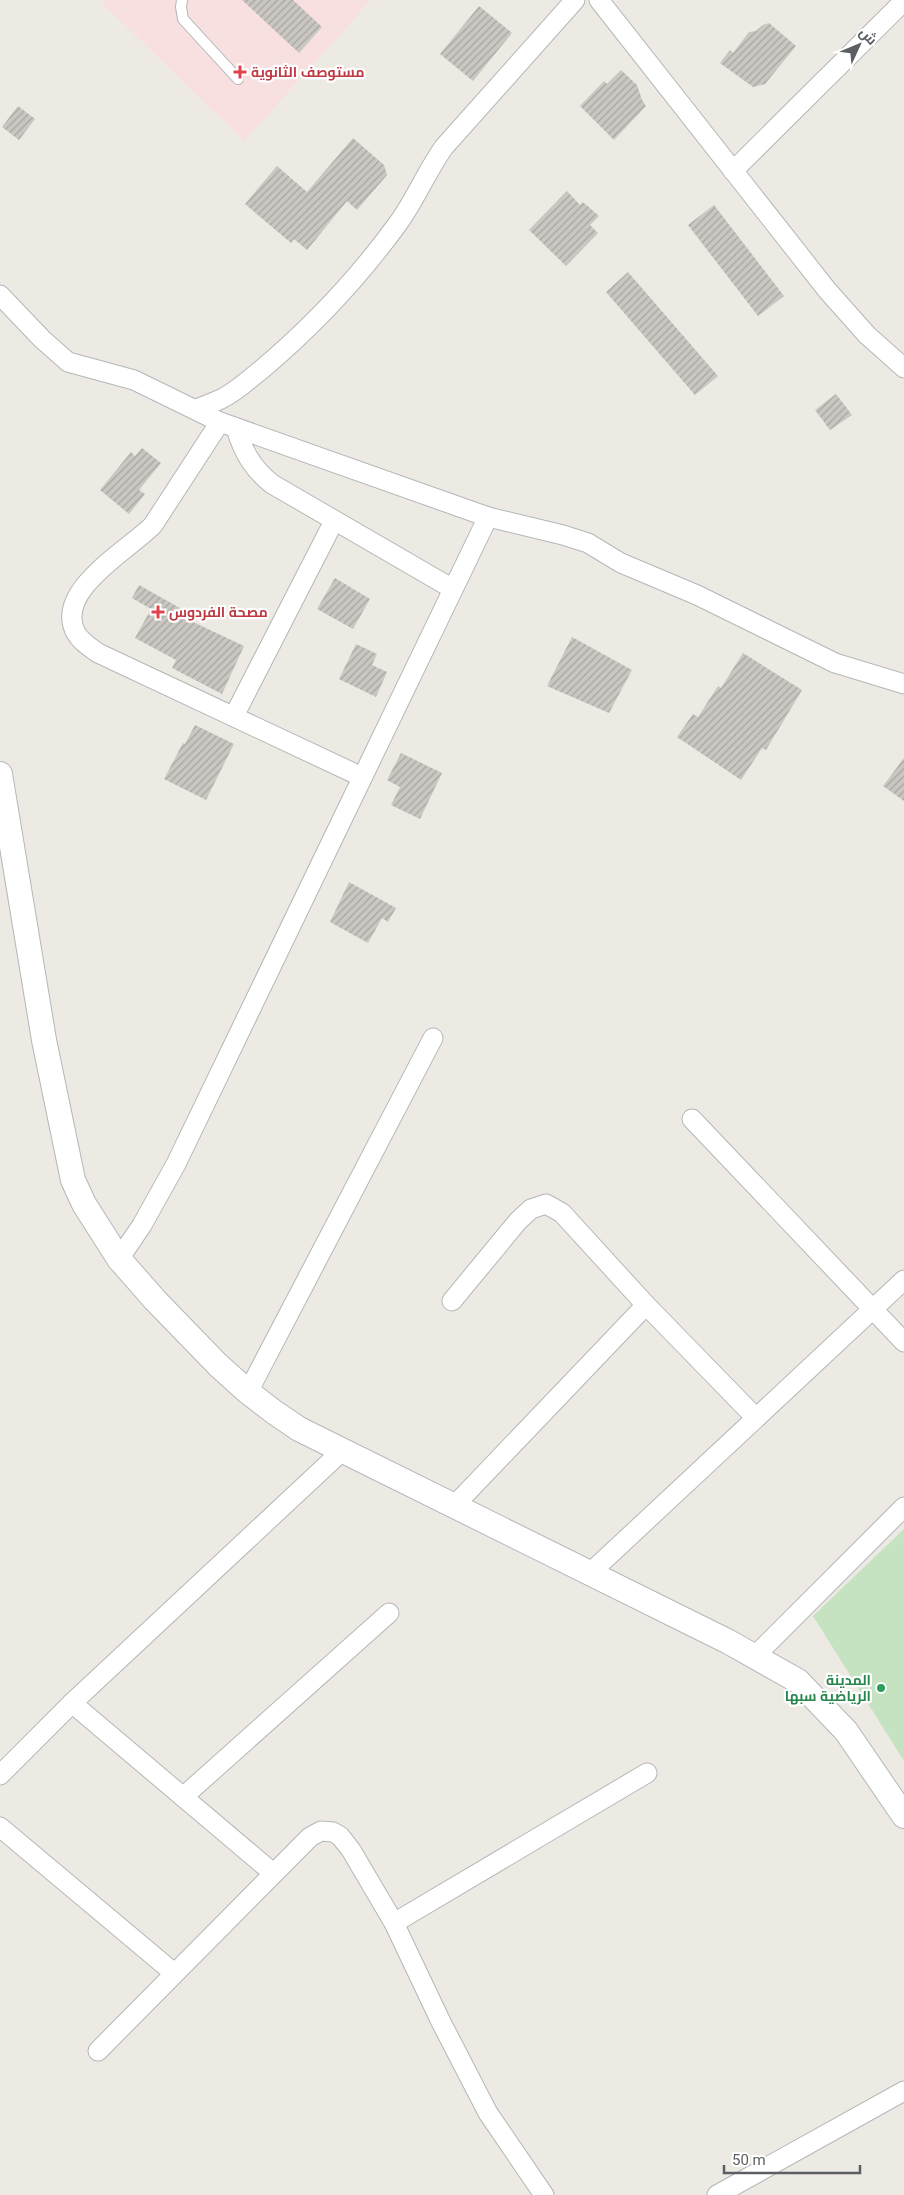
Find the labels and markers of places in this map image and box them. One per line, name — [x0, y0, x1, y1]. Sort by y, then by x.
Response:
place label: مستوصف الثانوية — [251, 64, 365, 81]
marker: مستوصف الثانوية — [233, 65, 247, 79]
place label: مصحة الفردوس — [169, 604, 268, 621]
marker: مصحة الفردوس — [151, 605, 165, 619]
place label: المدينة الرياضية سبها — [785, 1672, 871, 1705]
marker: المدينة الرياضية سبها — [875, 1682, 887, 1694]

